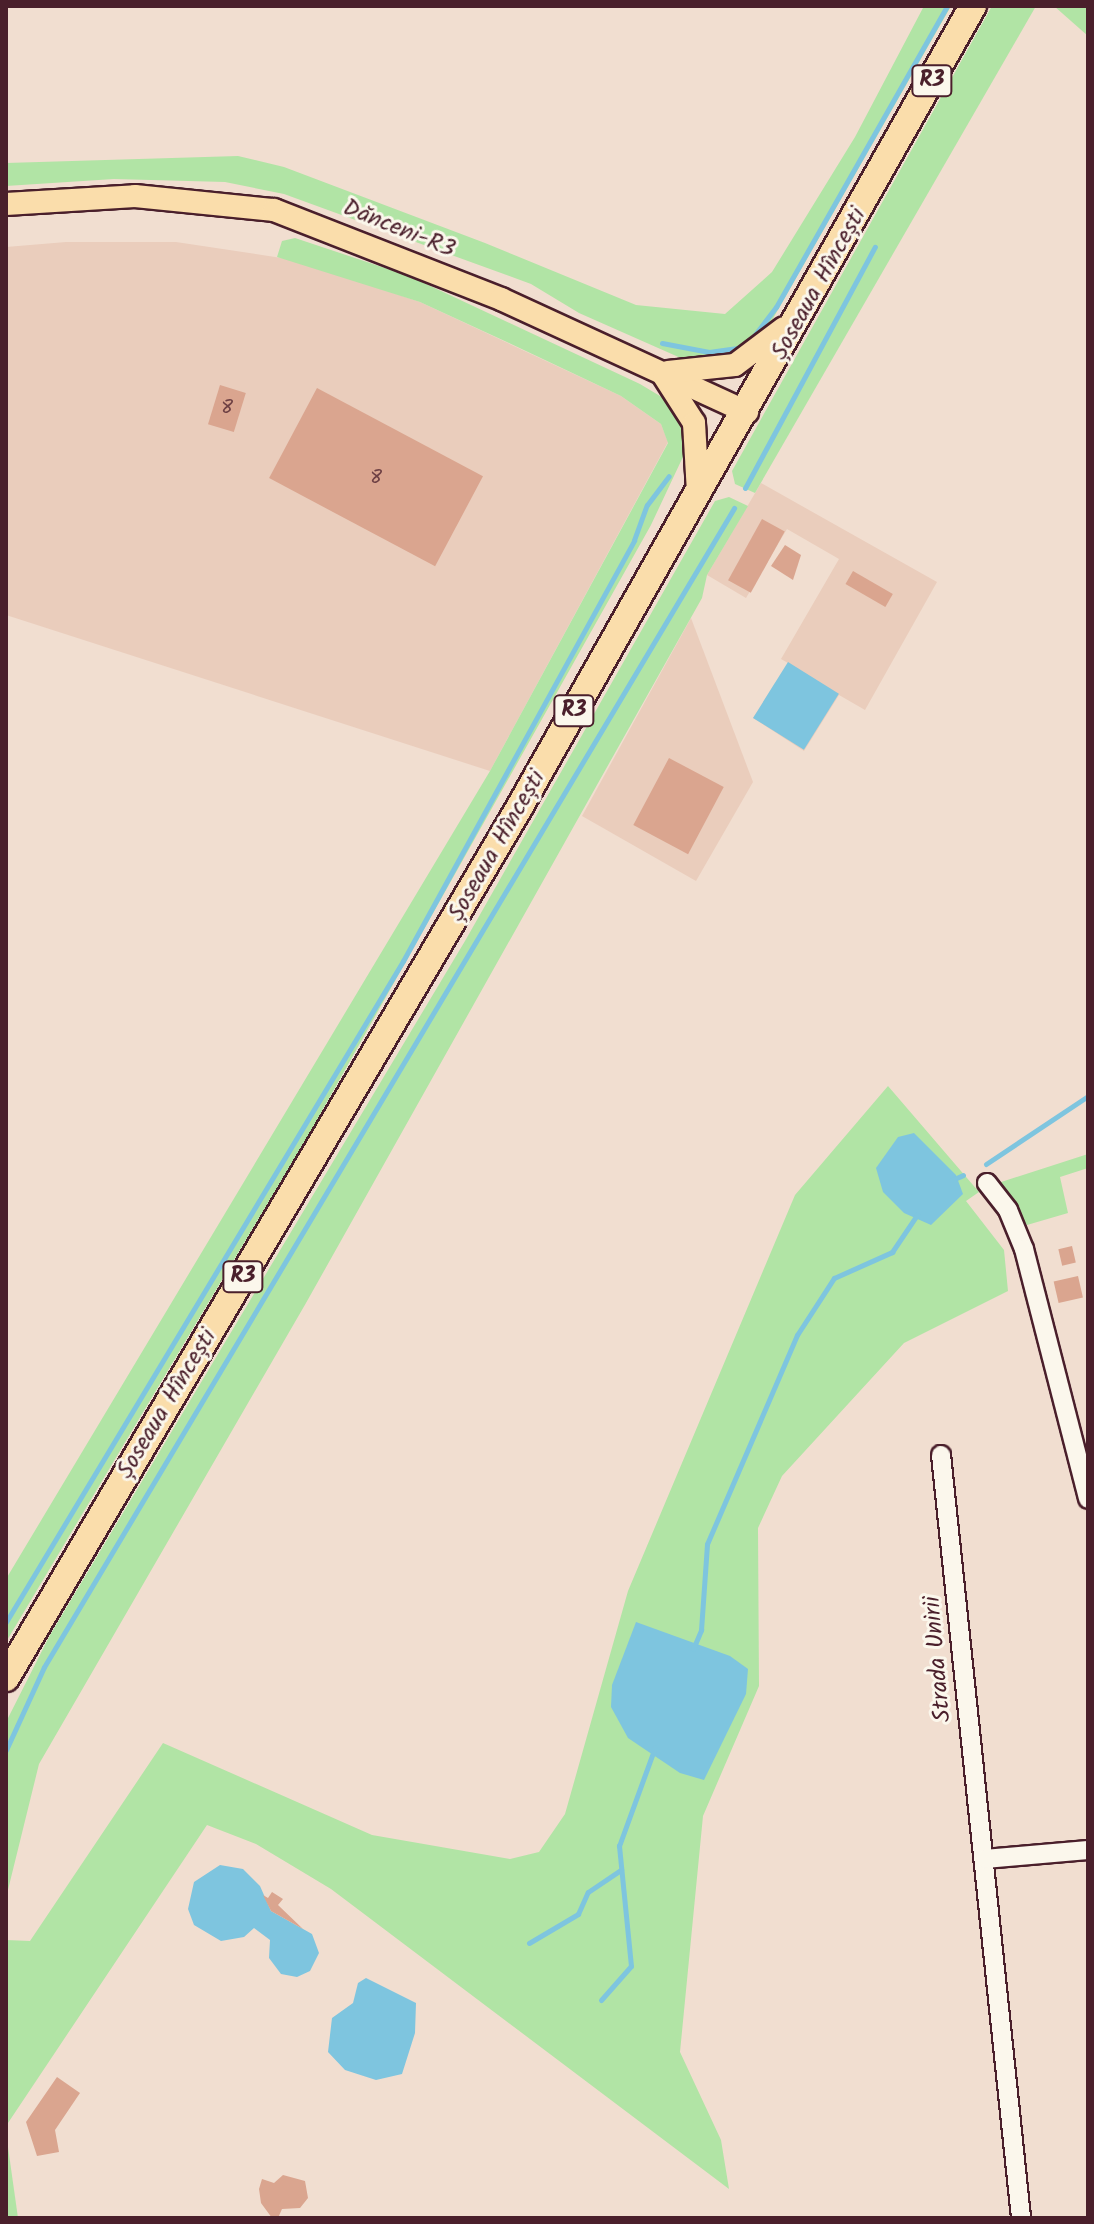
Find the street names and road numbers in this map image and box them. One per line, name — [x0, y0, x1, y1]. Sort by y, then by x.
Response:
road number: R3 — [910, 63, 954, 99]
street label: Dănceni-R3 — [339, 193, 459, 265]
street label: Șoseaua Hîncești — [765, 203, 873, 365]
road number: R3 — [552, 693, 596, 729]
street label: Șoseaua Hîncești — [442, 765, 552, 927]
road number: R3 — [221, 1259, 265, 1295]
street label: Șoseaua Hîncești — [111, 1324, 223, 1484]
street label: Strada Unirii — [918, 1595, 958, 1723]

